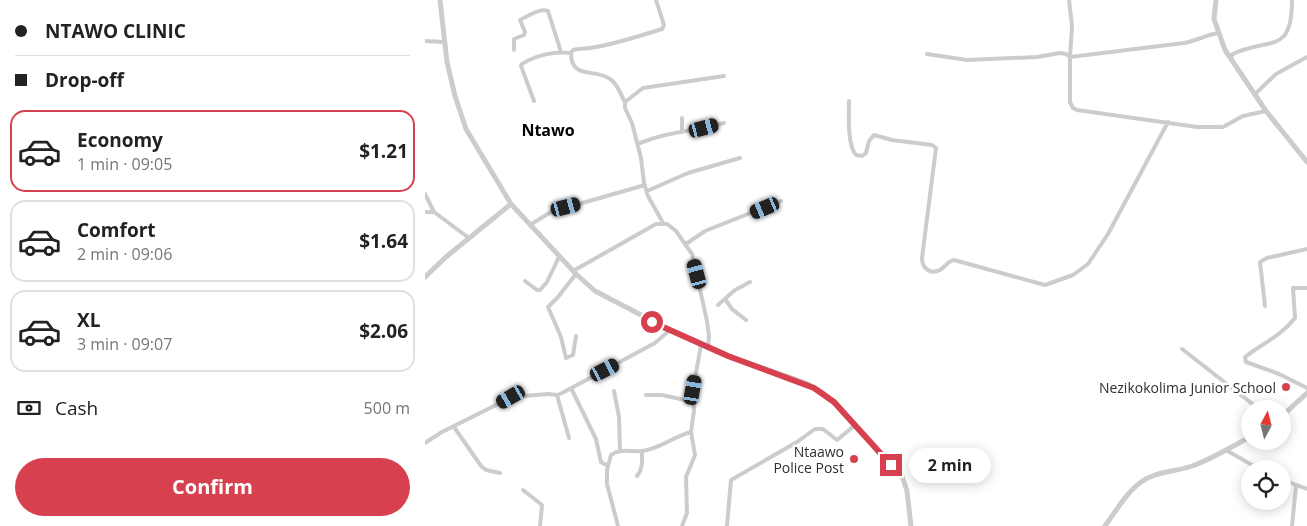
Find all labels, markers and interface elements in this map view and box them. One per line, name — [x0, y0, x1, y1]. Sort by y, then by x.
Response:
text: NTAWO CLINIC — [45, 18, 186, 44]
text: Drop-off — [45, 67, 124, 93]
car — [687, 117, 720, 139]
district label: Ntawo — [521, 119, 575, 141]
text: Economy — [77, 127, 163, 153]
icon: car — [17, 129, 62, 174]
text: $1.21 — [359, 138, 408, 164]
text: 1 min · 09:05 — [77, 153, 172, 175]
car — [748, 195, 781, 221]
car — [549, 196, 582, 218]
text: Comfort — [77, 217, 156, 243]
icon: car — [17, 219, 62, 264]
text: $1.64 — [359, 228, 408, 254]
text: 2 min · 09:06 — [77, 243, 172, 265]
car — [685, 258, 708, 290]
text: XL — [77, 307, 100, 333]
icon: car — [17, 309, 62, 354]
route start — [641, 311, 663, 333]
text: $2.06 — [359, 318, 408, 344]
text: 3 min · 09:07 — [77, 333, 172, 355]
car — [588, 357, 621, 383]
car — [683, 374, 702, 406]
place label: Nezikokolima Junior School — [1099, 378, 1276, 397]
marker: Nezikokolima Junior School — [1280, 381, 1292, 393]
car — [494, 383, 527, 411]
icon: cash — [15, 394, 43, 422]
text: Cash — [55, 395, 98, 421]
text: 500 m — [364, 397, 410, 419]
north arrow — [1241, 400, 1291, 450]
map controls — [1241, 400, 1291, 510]
place label: Ntaawo Police Post — [773, 442, 844, 477]
callout: 2 min — [909, 448, 991, 482]
marker: Ntaawo Police Post — [848, 453, 860, 465]
route end — [880, 454, 902, 476]
text: 2 min — [928, 454, 972, 476]
button: Confirm — [15, 458, 410, 516]
button: locate — [1241, 460, 1291, 510]

